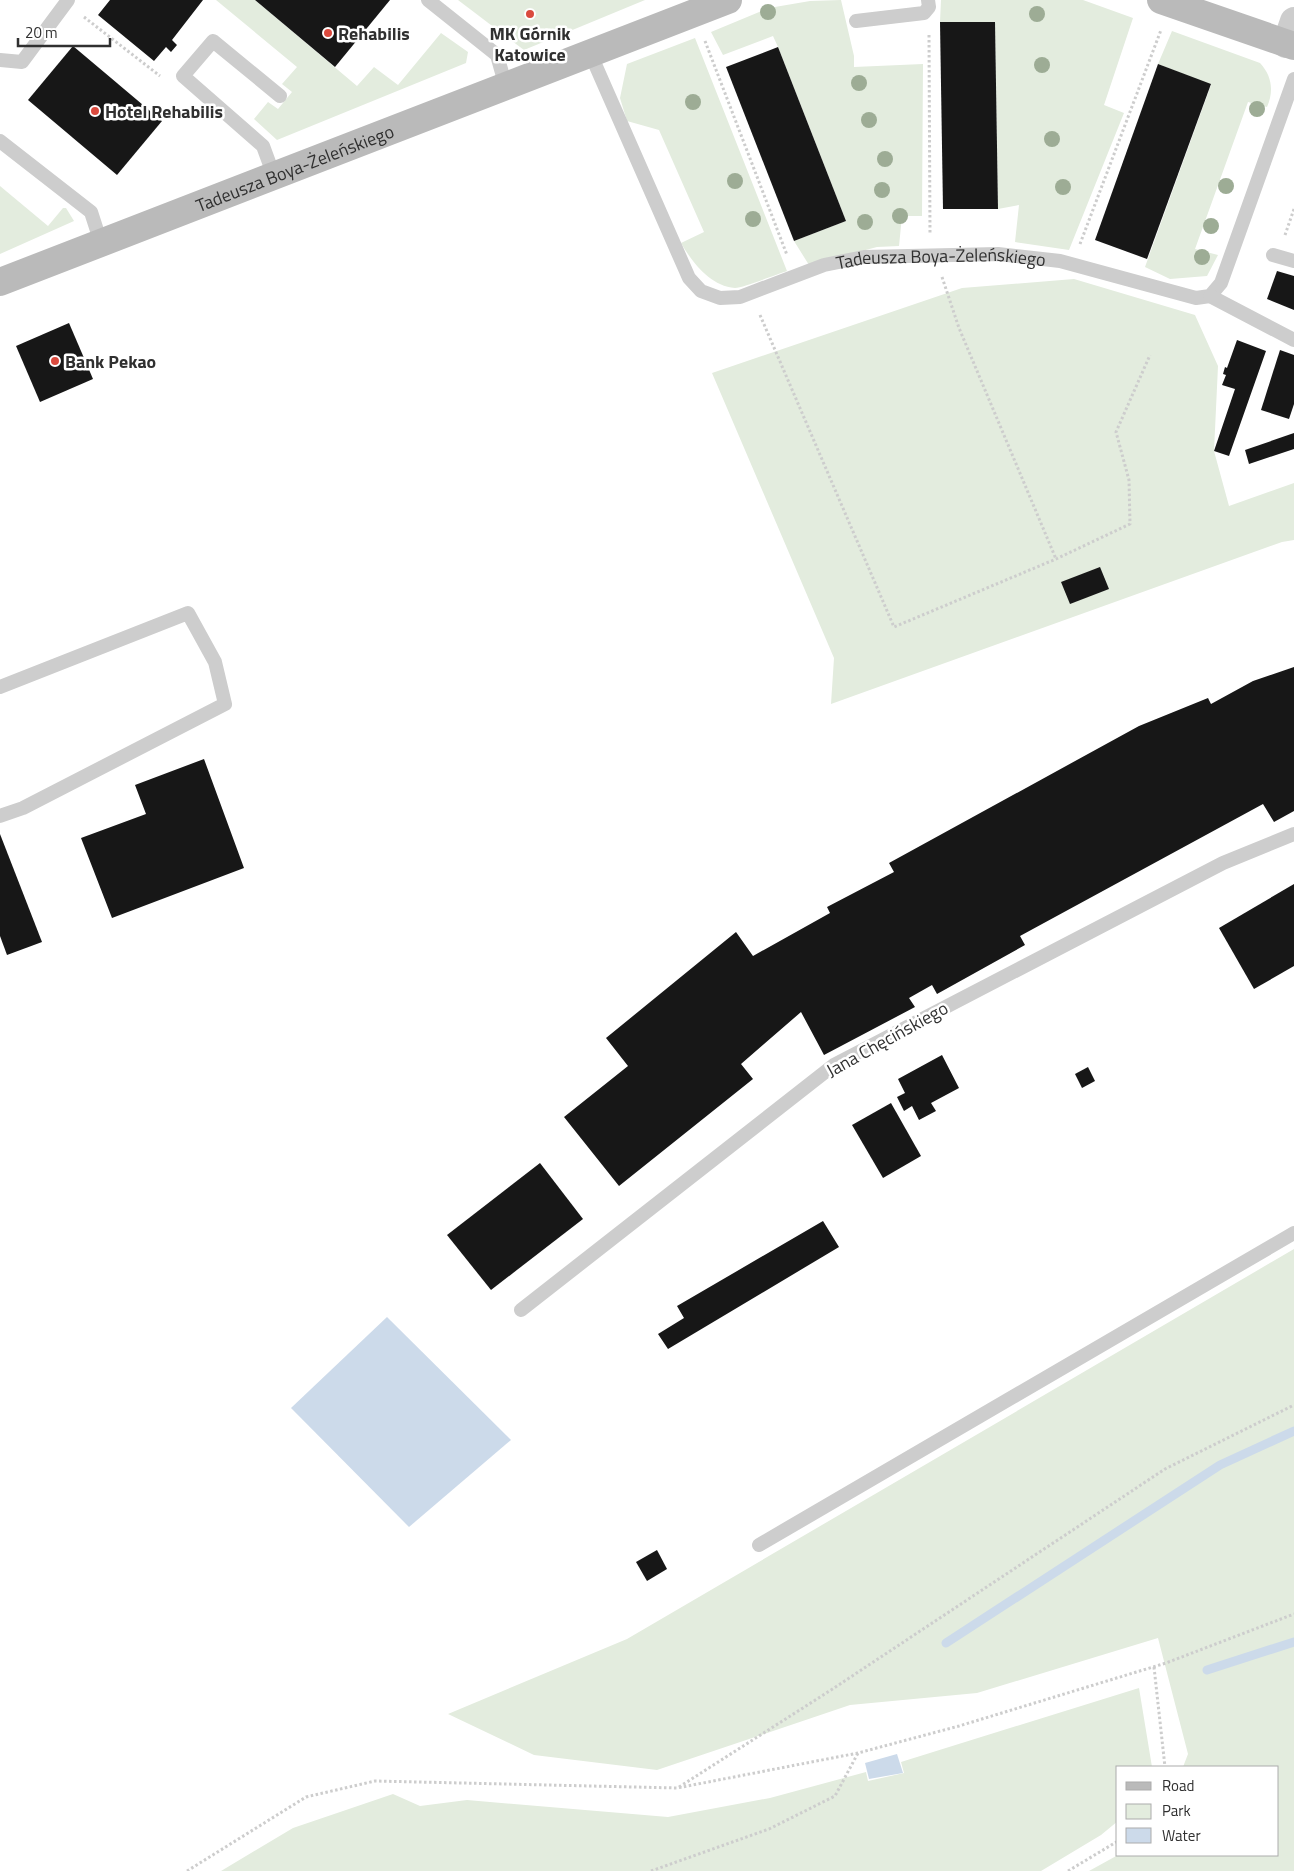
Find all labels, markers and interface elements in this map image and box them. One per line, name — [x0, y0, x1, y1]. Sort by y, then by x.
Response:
marker: MK Górnik Katowice — [524, 8, 536, 20]
scale bar — [18, 15, 110, 47]
place label: Rehabilis — [338, 20, 410, 47]
place label: MK Górnik Katowice — [489, 20, 571, 68]
text: 20 m — [25, 21, 58, 44]
marker: Rehabilis — [322, 27, 334, 39]
place label: Hotel Rehabilis — [105, 98, 223, 125]
marker: Hotel Rehabilis — [89, 105, 101, 117]
street label: Tadeusza Boya-Żeleńskiego — [192, 117, 398, 218]
street label: Tadeusza Boya-Żeleńskiego — [833, 240, 1047, 276]
place label: Bank Pekao — [65, 348, 156, 375]
marker: Bank Pekao — [49, 355, 61, 367]
street label: Jana Chęcińskiego — [821, 994, 953, 1084]
legend — [1116, 1766, 1279, 1856]
text: Road — [1162, 1774, 1194, 1797]
text: Park — [1162, 1799, 1191, 1822]
text: Water — [1162, 1824, 1201, 1847]

